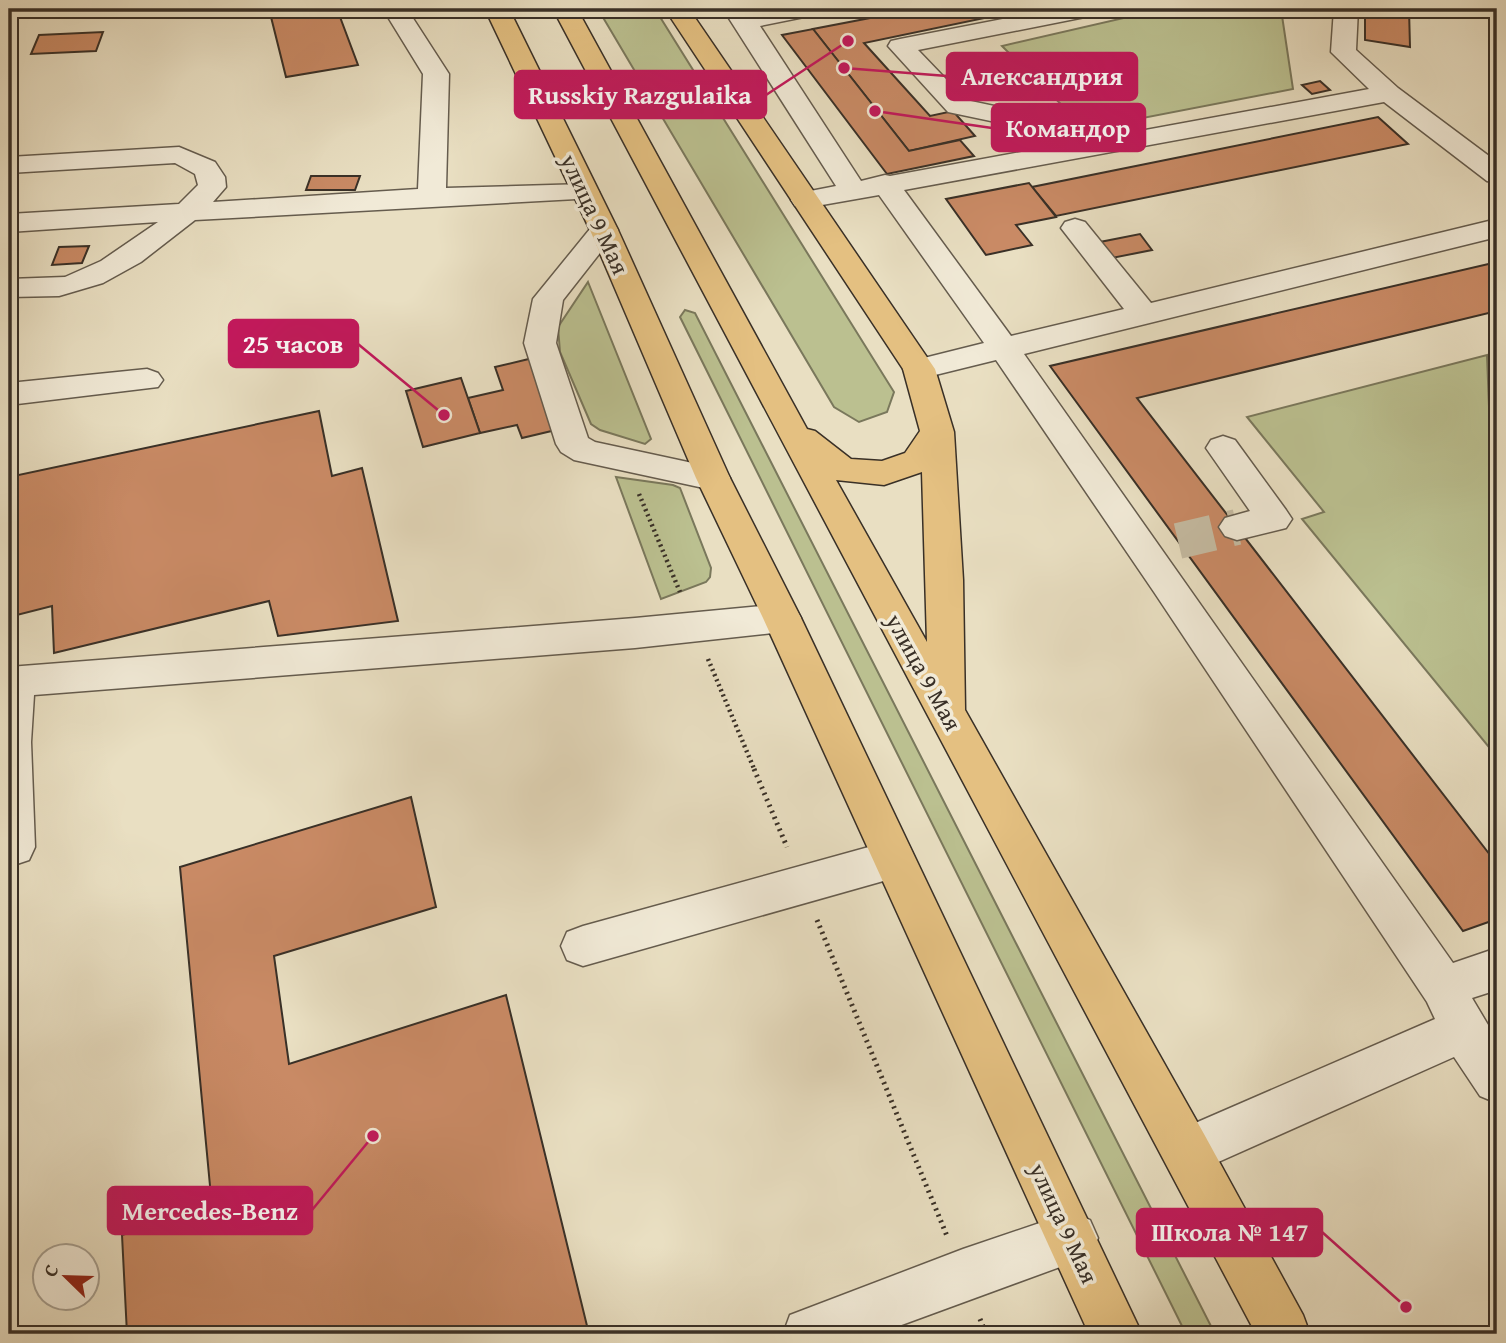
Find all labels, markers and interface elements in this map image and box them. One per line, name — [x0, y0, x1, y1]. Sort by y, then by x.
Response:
callout: Александрия — [947, 53, 1137, 100]
text: Александрия — [961, 56, 1123, 95]
callout: Russkiy Razgulaika — [515, 71, 766, 118]
text: Russkiy Razgulaika — [528, 75, 752, 114]
callout: Командор — [992, 104, 1145, 151]
text: Командор — [1006, 108, 1131, 147]
street label: улица 9 Мая — [551, 147, 638, 280]
callout: 25 часов — [229, 320, 358, 367]
text: 25 часов — [243, 324, 343, 363]
street label: улица 9 Мая — [877, 606, 971, 737]
street label: улица 9 Мая — [1020, 1156, 1107, 1289]
callout: Mercedes-Benz — [108, 1187, 312, 1234]
text: Mercedes-Benz — [122, 1191, 298, 1230]
callout: Школа № 147 — [1137, 1209, 1322, 1256]
text: Школа № 147 — [1151, 1212, 1309, 1251]
north arrow — [32, 1242, 102, 1312]
text: С — [35, 1260, 65, 1281]

